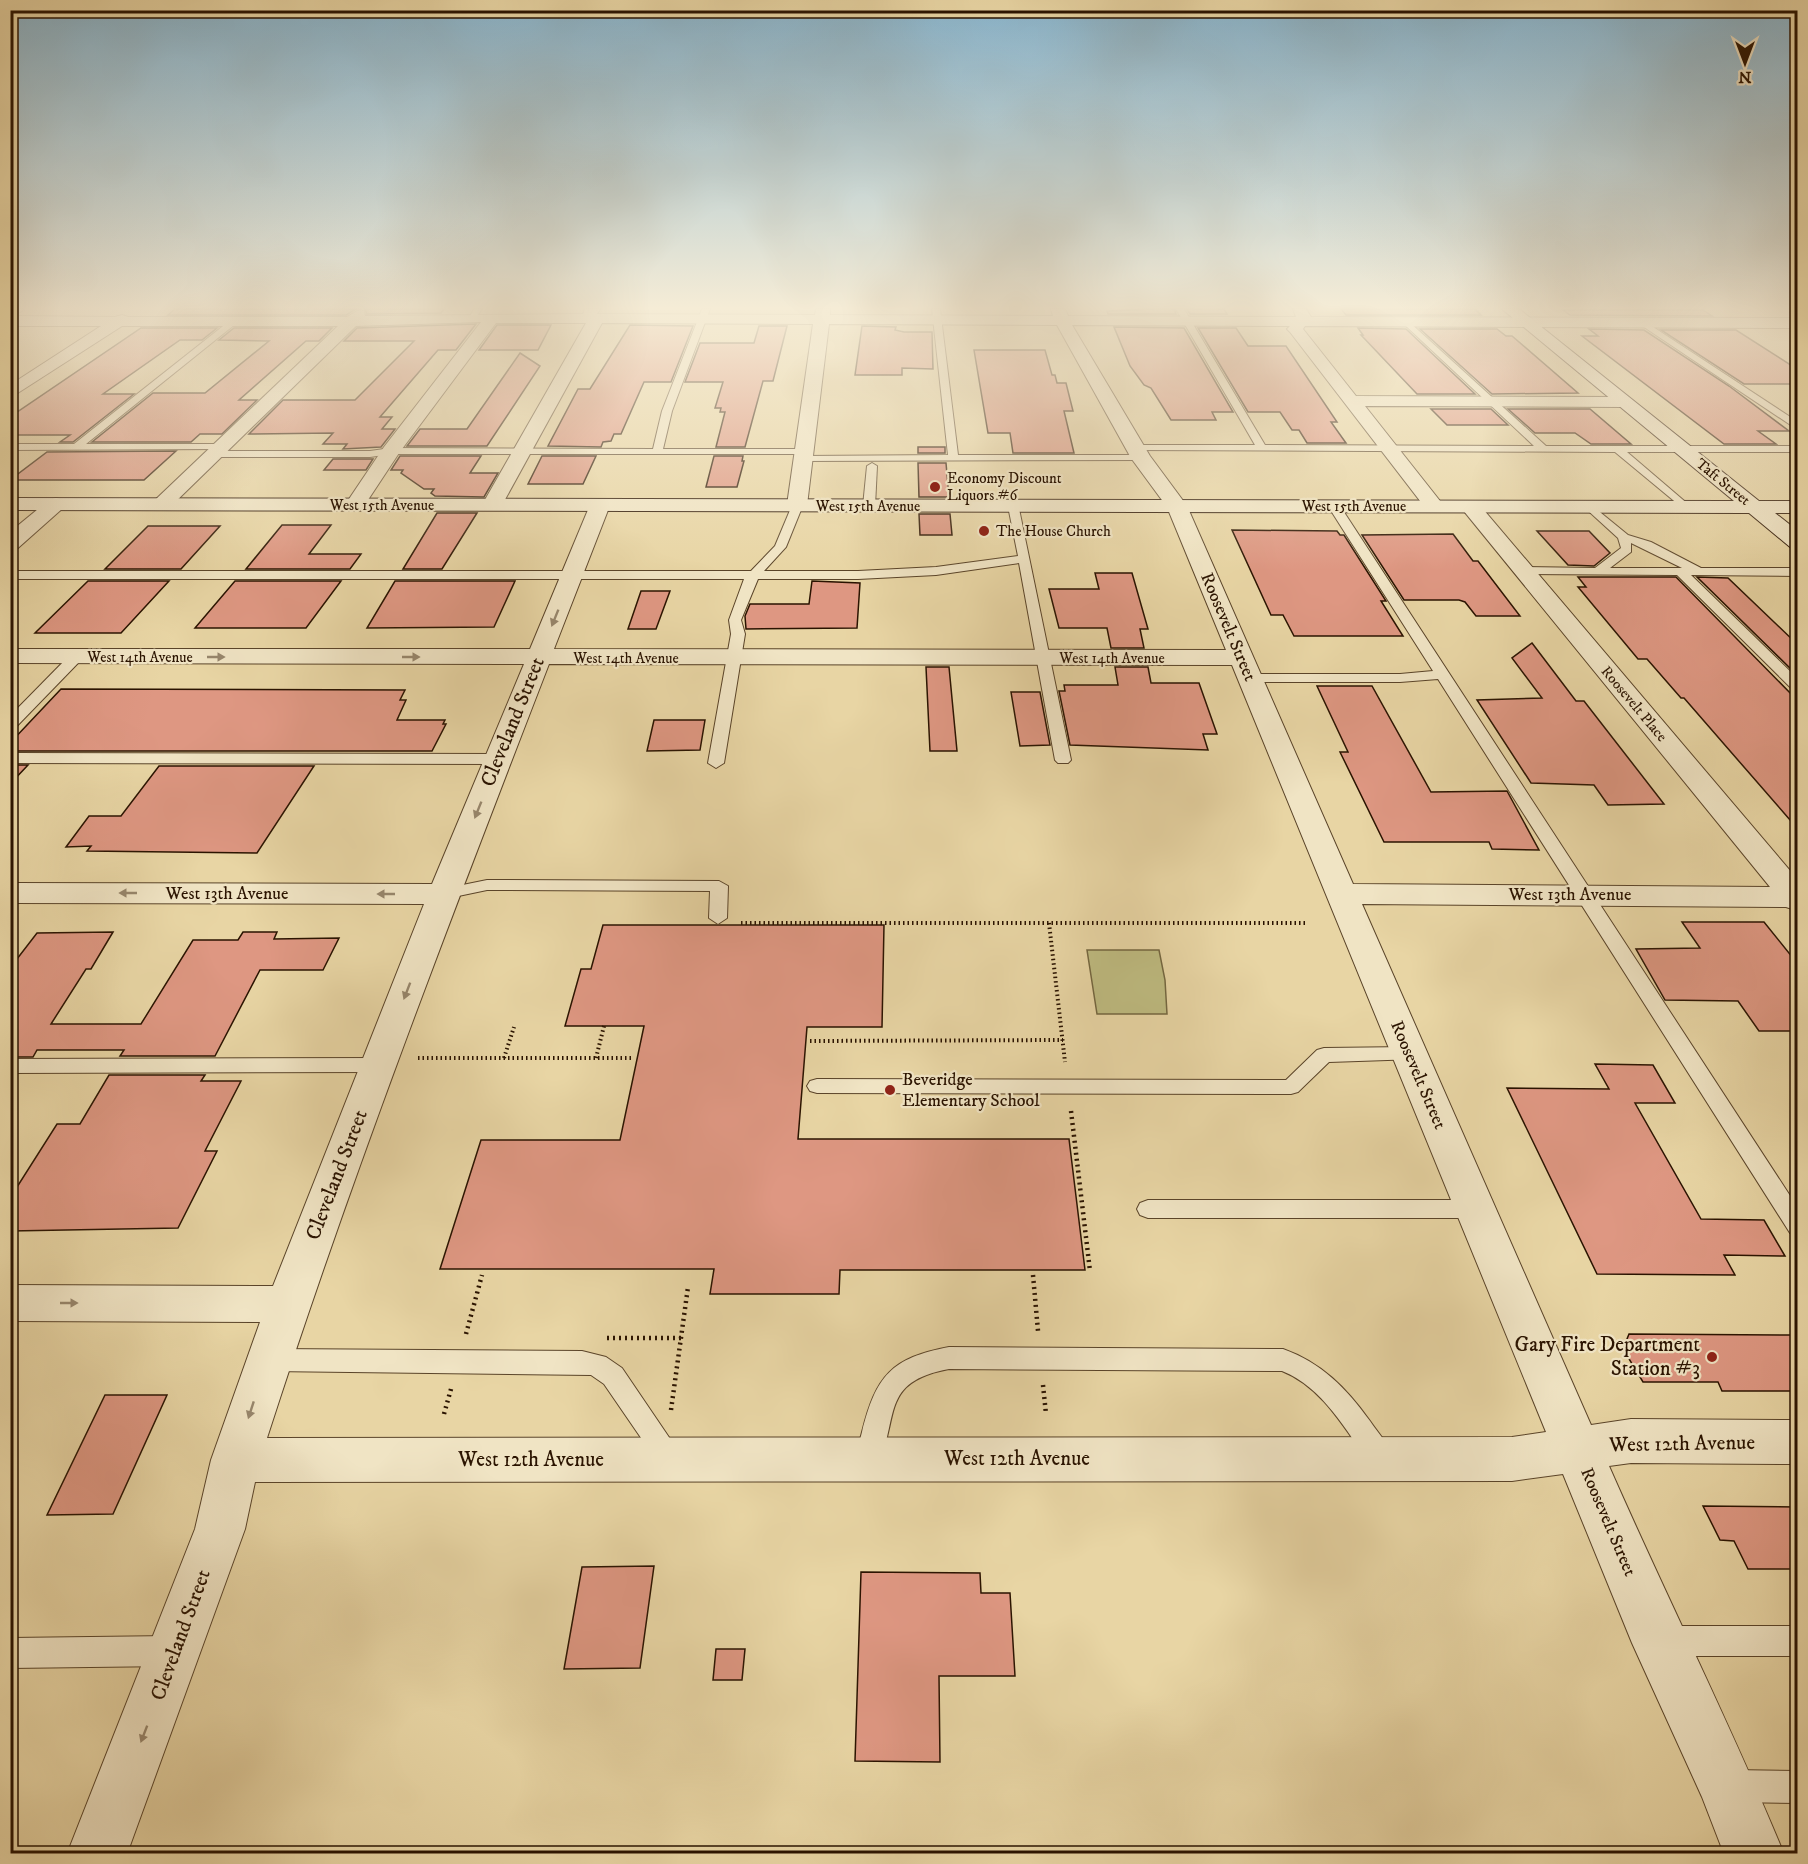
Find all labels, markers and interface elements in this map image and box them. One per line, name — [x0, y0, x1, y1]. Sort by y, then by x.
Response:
north arrow — [1715, 33, 1775, 93]
text: N — [1738, 67, 1752, 87]
street label: Taft Street — [1692, 454, 1754, 510]
place label: Economy Discount Liquors #6 — [947, 469, 1062, 505]
marker: Economy Discount Liquors #6 — [928, 480, 942, 494]
street label: West 15th Avenue — [329, 496, 434, 515]
street label: West 15th Avenue — [815, 497, 920, 516]
street label: West 15th Avenue — [1301, 497, 1406, 516]
place label: The House Church — [996, 522, 1111, 541]
marker: The House Church — [977, 524, 991, 538]
street label: Roosevelt Street — [1195, 569, 1261, 685]
one-way arrow — [550, 609, 560, 627]
street label: West 14th Avenue — [86, 648, 193, 667]
street label: West 14th Avenue — [572, 649, 679, 668]
street label: West 14th Avenue — [1058, 649, 1165, 668]
one-way arrow — [206, 652, 225, 662]
one-way arrow — [401, 652, 420, 662]
street label: Cleveland Street — [475, 653, 551, 791]
street label: Roosevelt Place — [1597, 662, 1671, 746]
one-way arrow — [473, 801, 483, 819]
street label: West 13th Avenue — [164, 883, 289, 905]
street label: West 13th Avenue — [1507, 884, 1632, 906]
one-way arrow — [118, 888, 137, 898]
one-way arrow — [376, 889, 395, 899]
one-way arrow — [402, 983, 412, 1001]
street label: Roosevelt Street — [1385, 1017, 1451, 1133]
place label: Beveridge Elementary School — [902, 1069, 1040, 1112]
marker: Beveridge Elementary School — [883, 1083, 897, 1097]
street label: Cleveland Street — [300, 1106, 374, 1244]
one-way arrow — [59, 1298, 78, 1308]
place label: Gary Fire Department Station #3 — [1514, 1332, 1700, 1382]
marker: Gary Fire Department Station #3 — [1705, 1350, 1719, 1364]
one-way arrow — [246, 1401, 256, 1419]
street label: West 12th Avenue — [1608, 1430, 1756, 1458]
street label: West 12th Avenue — [943, 1446, 1090, 1472]
street label: West 12th Avenue — [457, 1447, 604, 1473]
street label: Roosevelt Street — [1575, 1464, 1641, 1580]
street label: Cleveland Street — [145, 1566, 217, 1704]
one-way arrow — [139, 1725, 148, 1743]

